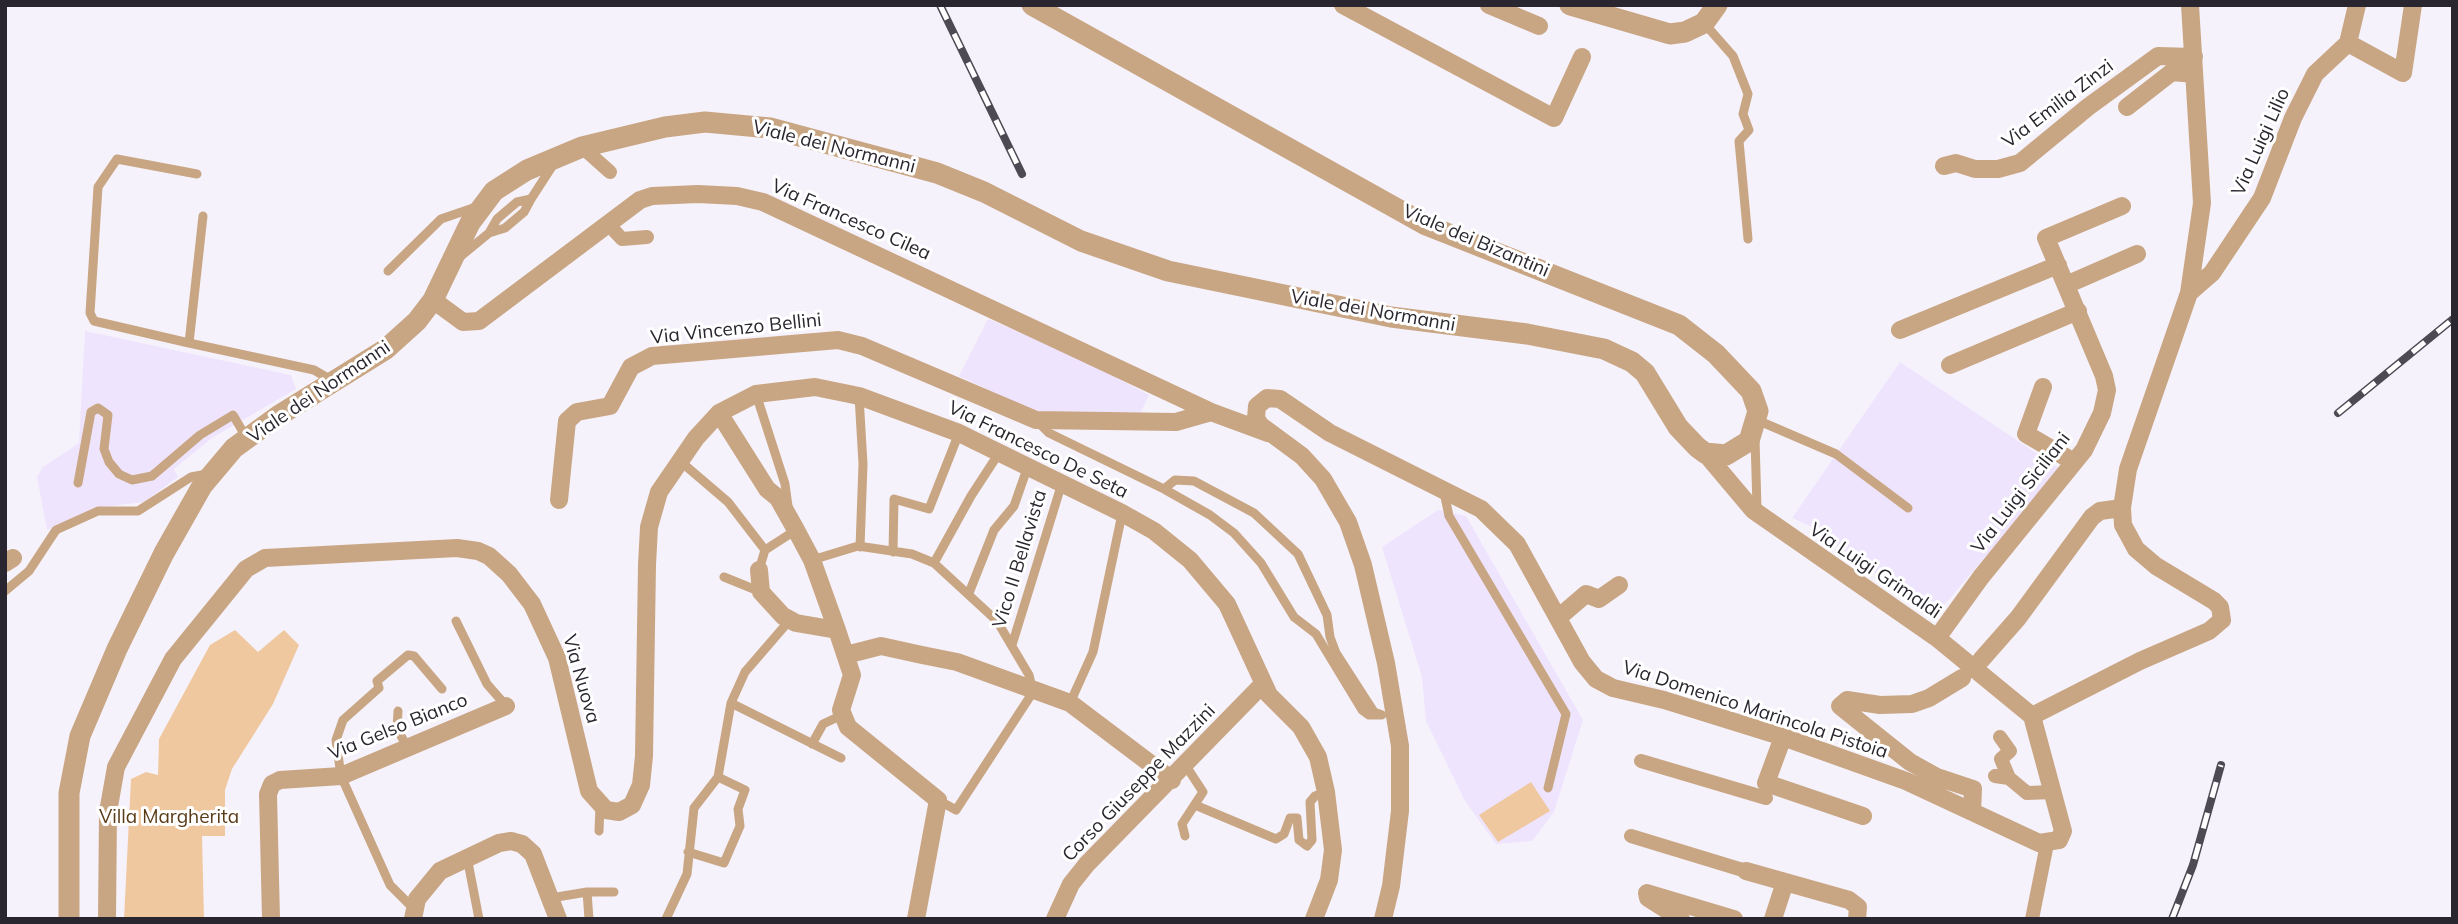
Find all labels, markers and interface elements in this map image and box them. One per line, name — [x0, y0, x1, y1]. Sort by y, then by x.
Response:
street label: Via Emilia Zinzi — [1998, 55, 2118, 153]
street label: Via Luigi Lilio — [2227, 85, 2295, 199]
street label: Viale dei Normanni — [750, 116, 918, 178]
street label: Via Francesco Cilea — [768, 175, 934, 265]
street label: Viale dei Bizantini — [1399, 200, 1553, 282]
street label: Viale dei Normanni — [1289, 285, 1457, 337]
street label: Via Vincenzo Bellini — [649, 309, 823, 349]
street label: Viale dei Normanni — [243, 336, 395, 448]
street label: Via Francesco De Seta — [944, 396, 1132, 504]
street label: Via Luigi Siciliani — [1967, 428, 2075, 558]
street label: Vico II Bellavista — [988, 487, 1052, 631]
street label: Via Luigi Grimaldi — [1805, 518, 1945, 624]
street label: Via Nuova — [557, 632, 605, 726]
street label: Via Domenico Marincola Pistoia — [1619, 656, 1891, 764]
street label: Via Gelso Bianco — [325, 689, 471, 765]
street label: Corso Giuseppe Mazzini — [1058, 700, 1220, 866]
park label: Villa Margherita — [99, 806, 239, 828]

